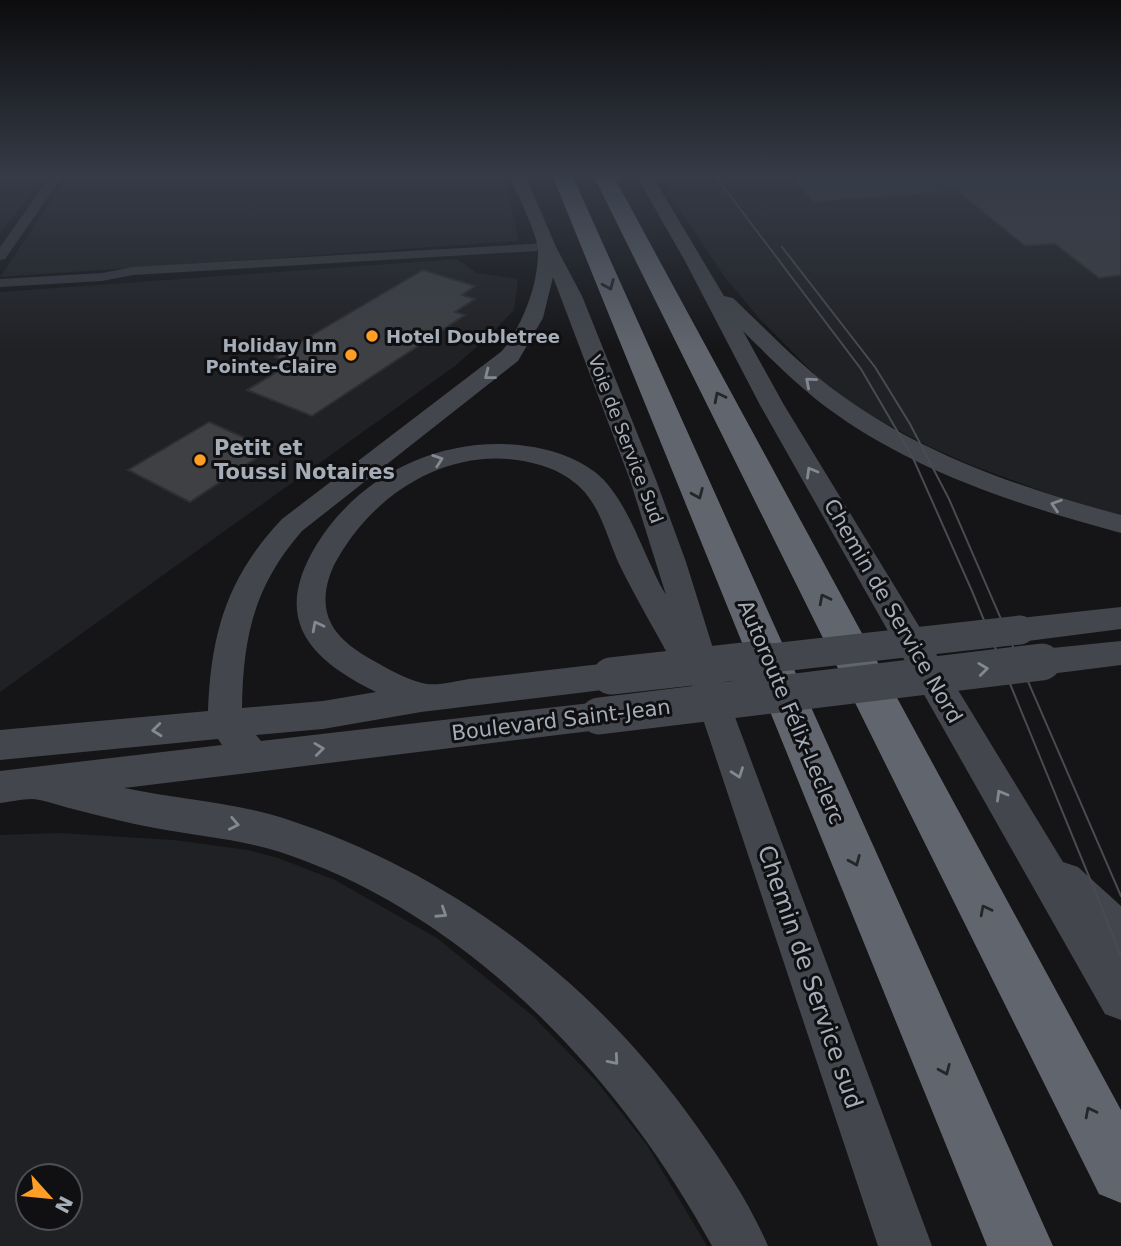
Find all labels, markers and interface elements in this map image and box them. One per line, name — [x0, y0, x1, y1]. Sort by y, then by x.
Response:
one-way arrow — [601, 278, 615, 290]
place label: Hotel Doubletree — [386, 326, 560, 347]
marker: Hotel Doubletree — [364, 328, 380, 344]
place label: Holiday Inn Pointe-Claire — [205, 335, 337, 377]
marker: Holiday Inn Pointe-Claire — [343, 347, 359, 363]
street label: Voie de Service Sud — [584, 352, 668, 526]
one-way arrow — [484, 366, 497, 379]
one-way arrow — [805, 378, 818, 390]
one-way arrow — [713, 392, 727, 404]
place label: Petit et Toussi Notaires — [214, 436, 395, 484]
marker: Petit et Toussi Notaires — [192, 452, 208, 468]
one-way arrow — [431, 454, 444, 468]
one-way arrow — [806, 466, 819, 479]
one-way arrow — [690, 487, 704, 499]
street label: Chemin de Service Nord — [819, 495, 967, 727]
one-way arrow — [1050, 499, 1062, 513]
one-way arrow — [818, 594, 832, 606]
street label: Autoroute Félix-Leclerc — [733, 597, 849, 827]
one-way arrow — [312, 621, 326, 633]
one-way arrow — [977, 662, 989, 677]
street label: Boulevard Saint-Jean — [450, 695, 672, 745]
one-way arrow — [151, 722, 162, 737]
one-way arrow — [314, 741, 325, 756]
one-way arrow — [730, 767, 744, 779]
one-way arrow — [996, 789, 1009, 802]
one-way arrow — [228, 816, 240, 831]
street label: Chemin de Service sud — [752, 842, 868, 1112]
one-way arrow — [847, 854, 861, 866]
one-way arrow — [434, 904, 447, 917]
one-way arrow — [979, 905, 993, 917]
one-way arrow — [606, 1051, 618, 1064]
one-way arrow — [937, 1063, 951, 1075]
one-way arrow — [1084, 1107, 1098, 1119]
north arrow — [14, 1162, 84, 1232]
text: N — [51, 1193, 78, 1217]

